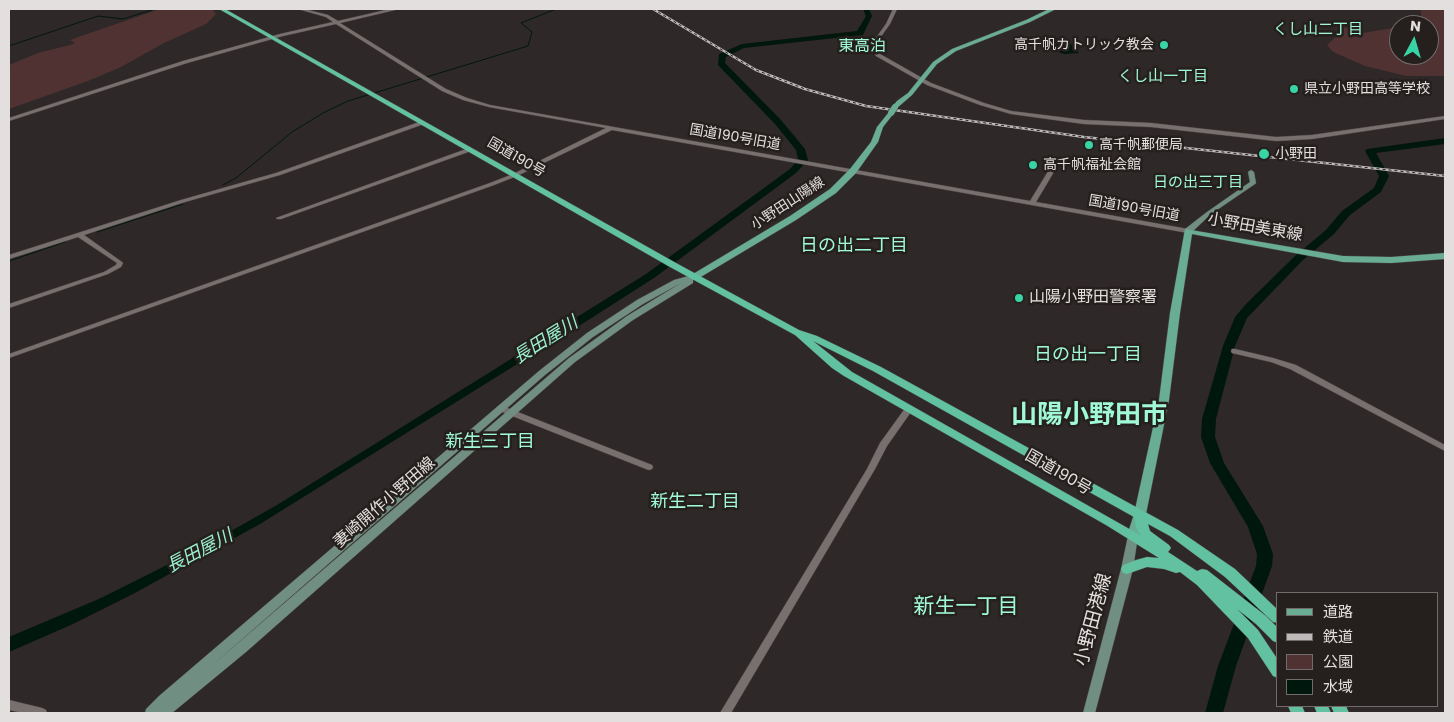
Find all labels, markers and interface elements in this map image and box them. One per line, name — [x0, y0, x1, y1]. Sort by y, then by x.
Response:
north arrow — [1389, 15, 1439, 65]
text: N — [1409, 16, 1422, 37]
district label: くし山二丁目 — [1273, 21, 1363, 39]
district label: 東高泊 — [838, 37, 886, 57]
place label: 高千帆カトリック教会 — [1014, 37, 1154, 53]
marker: 高千帆カトリック教会 — [1158, 39, 1170, 51]
district label: くし山一丁目 — [1118, 68, 1208, 86]
place label: 県立小野田高等学校 — [1304, 81, 1430, 97]
marker: 県立小野田高等学校 — [1288, 83, 1300, 95]
street label: 国道190号旧道 — [688, 122, 782, 154]
street label: 国道190号 — [484, 135, 548, 181]
place label: 高千帆郵便局 — [1099, 137, 1183, 153]
marker: 高千帆郵便局 — [1083, 139, 1095, 151]
place label: 小野田 — [1275, 146, 1317, 162]
marker: 小野田 — [1257, 147, 1271, 161]
place label: 高千帆福祉会館 — [1043, 157, 1141, 173]
marker: 高千帆福祉会館 — [1027, 159, 1039, 171]
street label: 小野田山陽線 — [748, 174, 828, 234]
district label: 日の出三丁目 — [1153, 174, 1243, 192]
street label: 国道190号旧道 — [1087, 193, 1181, 225]
street label: 小野田美東線 — [1206, 210, 1304, 246]
district label: 日の出二丁目 — [800, 235, 908, 257]
place label: 山陽小野田警察署 — [1029, 288, 1157, 308]
marker: 山陽小野田警察署 — [1013, 292, 1025, 304]
water label: 長田屋川 — [510, 313, 582, 369]
district label: 日の出一丁目 — [1034, 344, 1142, 366]
district label: 山陽小野田市 — [1011, 400, 1167, 432]
district label: 新生三丁目 — [445, 431, 535, 453]
street label: 国道190号 — [1021, 446, 1095, 500]
street label: 妻崎開作小野田線 — [330, 454, 440, 552]
district label: 新生二丁目 — [650, 491, 740, 513]
water label: 長田屋川 — [163, 526, 237, 578]
street label: 小野田港線 — [1071, 571, 1117, 669]
legend — [1276, 592, 1439, 707]
district label: 新生一丁目 — [914, 595, 1018, 621]
text: 道路 — [1323, 601, 1353, 622]
text: 鉄道 — [1323, 626, 1353, 647]
text: 公園 — [1323, 651, 1353, 672]
text: 水域 — [1323, 676, 1353, 697]

